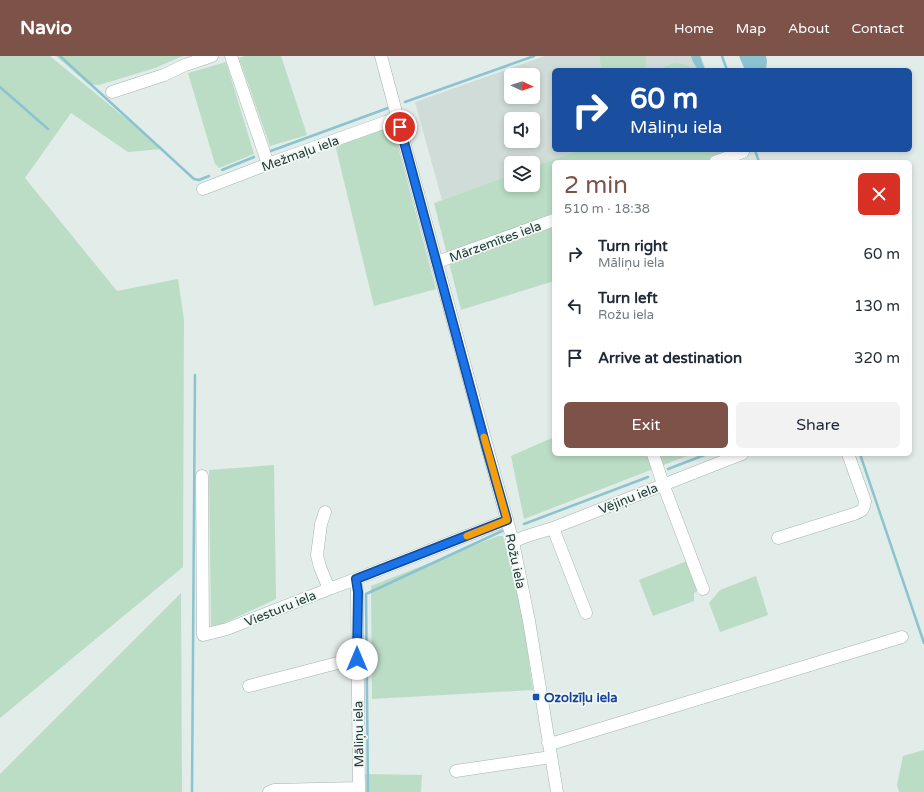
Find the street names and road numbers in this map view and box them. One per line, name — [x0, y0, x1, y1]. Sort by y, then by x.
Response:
street label: Mežmaļu iela — [259, 133, 341, 175]
street label: Mārzemītes iela — [447, 218, 544, 266]
street label: Vējiņu iela — [596, 480, 660, 518]
street label: Rožu iela — [501, 532, 529, 590]
street label: Viesturu iela — [242, 587, 319, 631]
street label: Māliņu iela — [350, 701, 368, 767]

